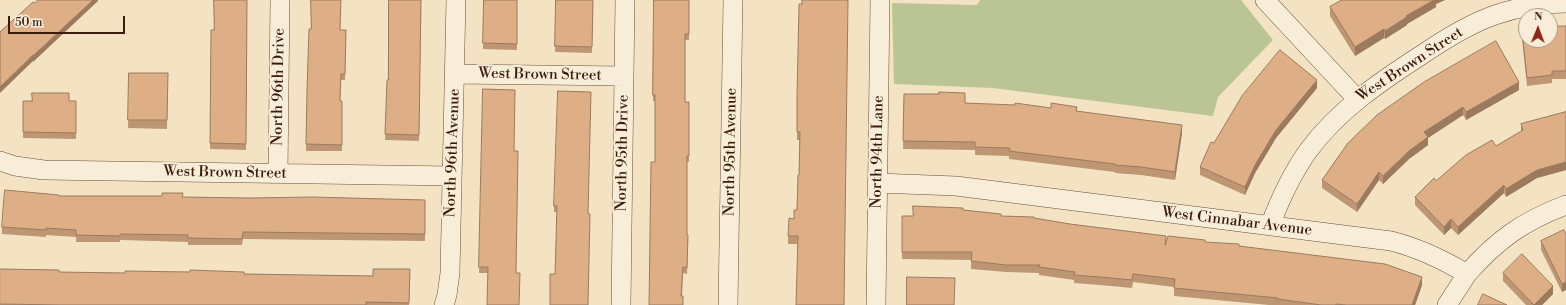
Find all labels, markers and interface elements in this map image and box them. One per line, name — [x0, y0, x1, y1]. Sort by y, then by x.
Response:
scale bar — [10, 8, 127, 34]
north arrow — [1518, 8, 1558, 48]
text: N — [1534, 10, 1543, 24]
text: 50 m — [15, 15, 43, 30]
street label: West Brown Street — [1353, 24, 1467, 106]
street label: North 96th Drive — [269, 28, 289, 146]
street label: West Brown Street — [478, 65, 602, 85]
street label: North 96th Avenue — [442, 88, 464, 218]
street label: North 95th Avenue — [721, 88, 741, 216]
street label: North 95th Drive — [613, 94, 633, 212]
street label: North 94th Lane — [868, 95, 888, 209]
street label: West Brown Street — [163, 163, 287, 183]
street label: West Cinnabar Avenue — [1161, 204, 1313, 240]

